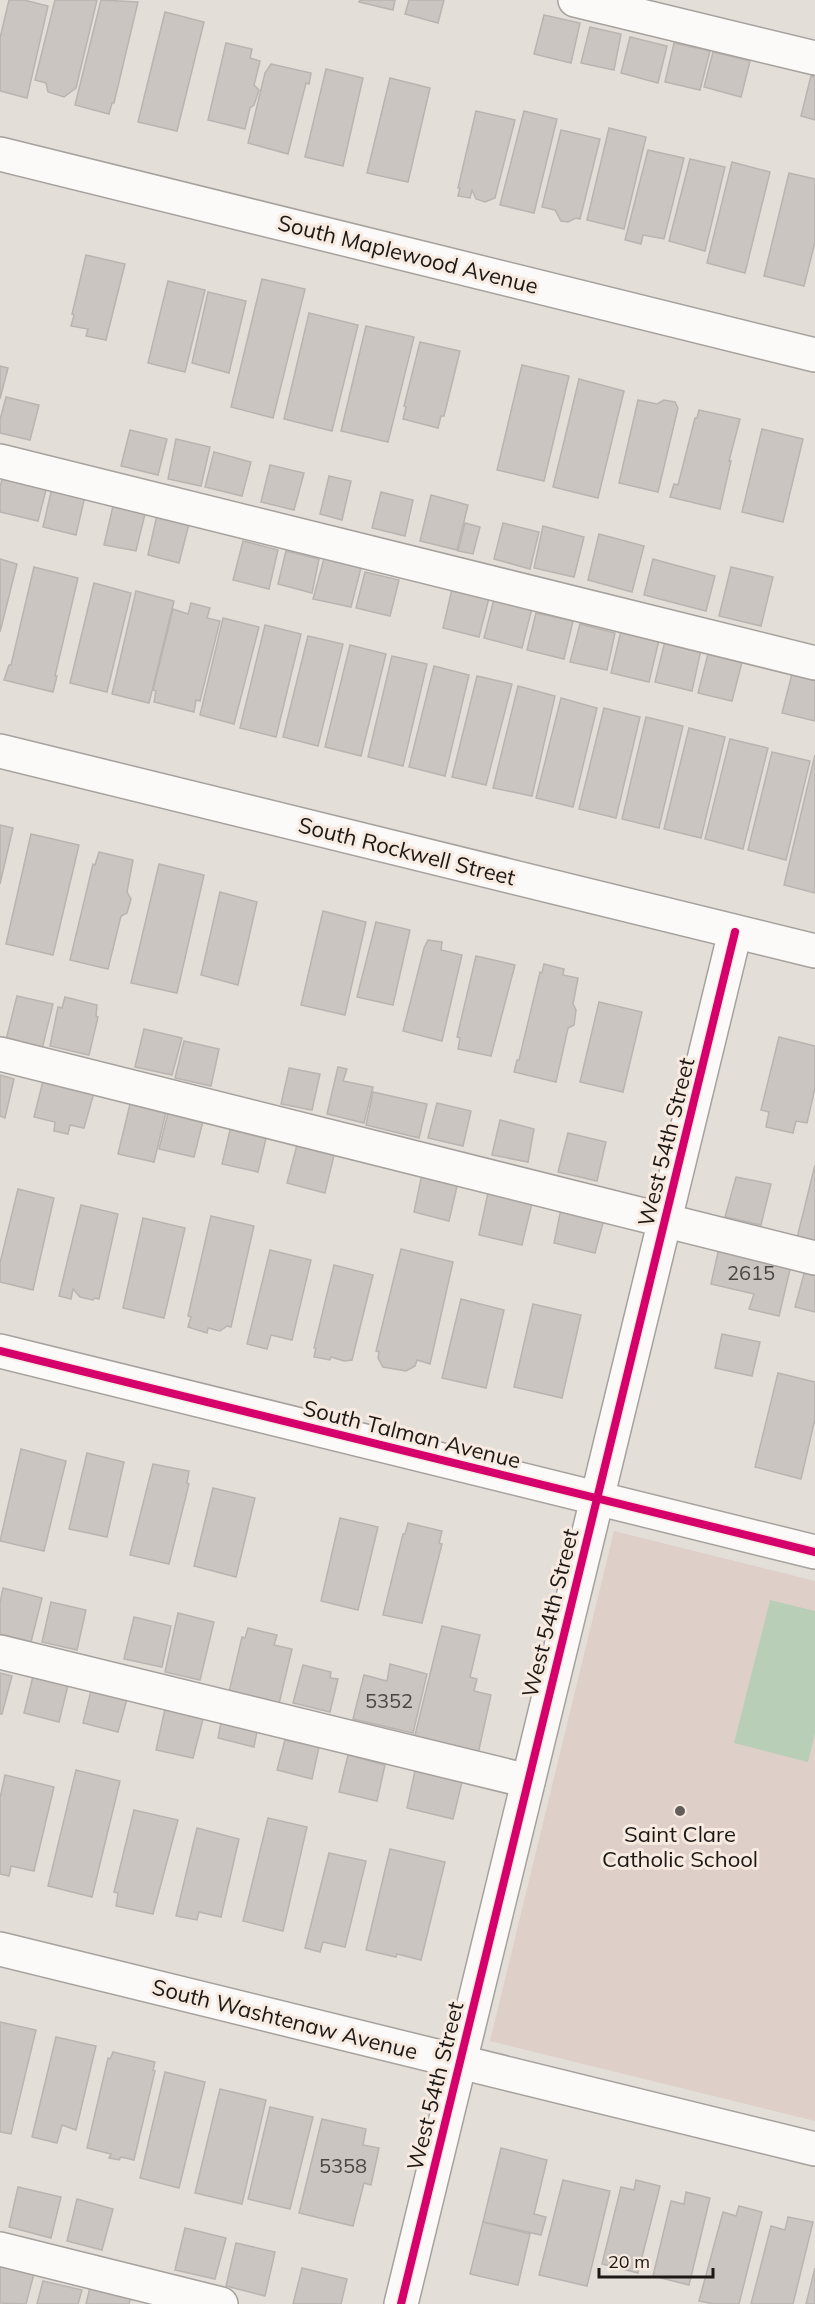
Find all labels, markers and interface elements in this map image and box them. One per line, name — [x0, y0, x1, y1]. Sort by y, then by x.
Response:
street label: South Maplewood Avenue — [275, 208, 541, 300]
street label: South Rockwell Street — [296, 810, 519, 892]
street label: West 54th Street — [631, 1054, 701, 1229]
house number: 2615 — [727, 1260, 775, 1285]
street label: South Talman Avenue — [300, 1393, 524, 1475]
street label: West 54th Street — [515, 1525, 585, 1700]
house number: 5352 — [365, 1688, 413, 1713]
marker: Saint Clare Catholic School — [673, 1804, 687, 1818]
place label: Saint Clare Catholic School — [602, 1820, 758, 1873]
street label: South Washtenaw Avenue — [149, 1972, 421, 2066]
street label: West 54th Street — [400, 1998, 470, 2173]
house number: 5358 — [319, 2153, 367, 2178]
scale bar — [599, 2241, 713, 2279]
text: 20 m — [608, 2250, 650, 2273]

